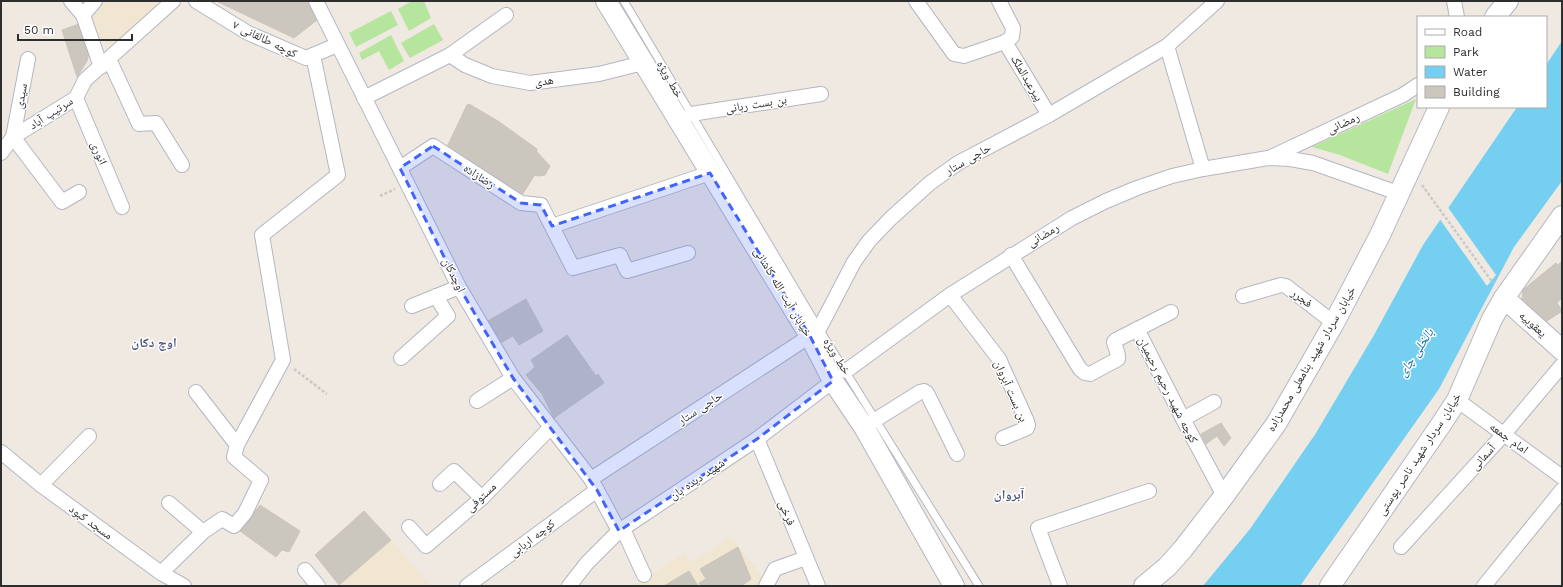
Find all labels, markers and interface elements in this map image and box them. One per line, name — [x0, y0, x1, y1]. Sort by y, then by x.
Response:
scale bar — [18, 16, 132, 42]
legend — [1417, 16, 1547, 108]
street label: کوچه طالقانی ۷ — [230, 17, 300, 61]
text: 50 m — [24, 23, 54, 37]
text: Road — [1453, 25, 1482, 39]
text: Park — [1453, 45, 1479, 59]
street label: پیرعبدالملک — [1008, 52, 1046, 104]
street label: خط ویژه — [654, 58, 686, 100]
text: Water — [1453, 65, 1488, 79]
street label: هدی — [534, 73, 554, 89]
street label: سیدی — [12, 82, 31, 110]
text: Building — [1453, 85, 1500, 99]
street label: بن بست ربانی — [724, 92, 788, 116]
street label: سرتیپ آباد — [27, 94, 76, 133]
street label: رمضانی — [1325, 109, 1362, 137]
street label: انوری — [88, 139, 110, 167]
street label: حاجی ستار — [942, 140, 994, 178]
street label: رضازاده — [461, 161, 498, 191]
street label: رمضانی — [1025, 220, 1061, 250]
street label: خیابان آیت الله کاشانی — [750, 245, 815, 340]
street label: اوچدکان — [439, 255, 469, 295]
street label: خیابان سردار شهید بنامعلی محمدزاده — [1264, 284, 1359, 434]
street label: فجرر — [1288, 285, 1315, 310]
street label: یعقوبیه — [1516, 308, 1550, 340]
water label: بالخلی چای — [1394, 325, 1438, 380]
district label: اوچ دکان — [131, 335, 177, 351]
street label: خط ویژه — [820, 335, 854, 377]
street label: کوچه شهید رحیم رحیمیان — [1134, 335, 1201, 446]
street label: بن بست آبروان — [991, 358, 1031, 424]
street label: حاجی ستار — [674, 388, 725, 428]
street label: خیابان سردار شهید ناصر پوستی — [1374, 390, 1464, 518]
street label: امام جمعه — [1486, 419, 1531, 458]
street label: آسمانی — [1468, 440, 1499, 473]
street label: شهید دیده بان — [667, 455, 728, 503]
street label: مستوفی — [463, 479, 499, 515]
district label: آبروان — [994, 487, 1025, 502]
street label: فرخی — [776, 498, 798, 528]
street label: مسجد کبود — [66, 502, 115, 543]
street label: کوچه اربابی — [507, 516, 558, 560]

